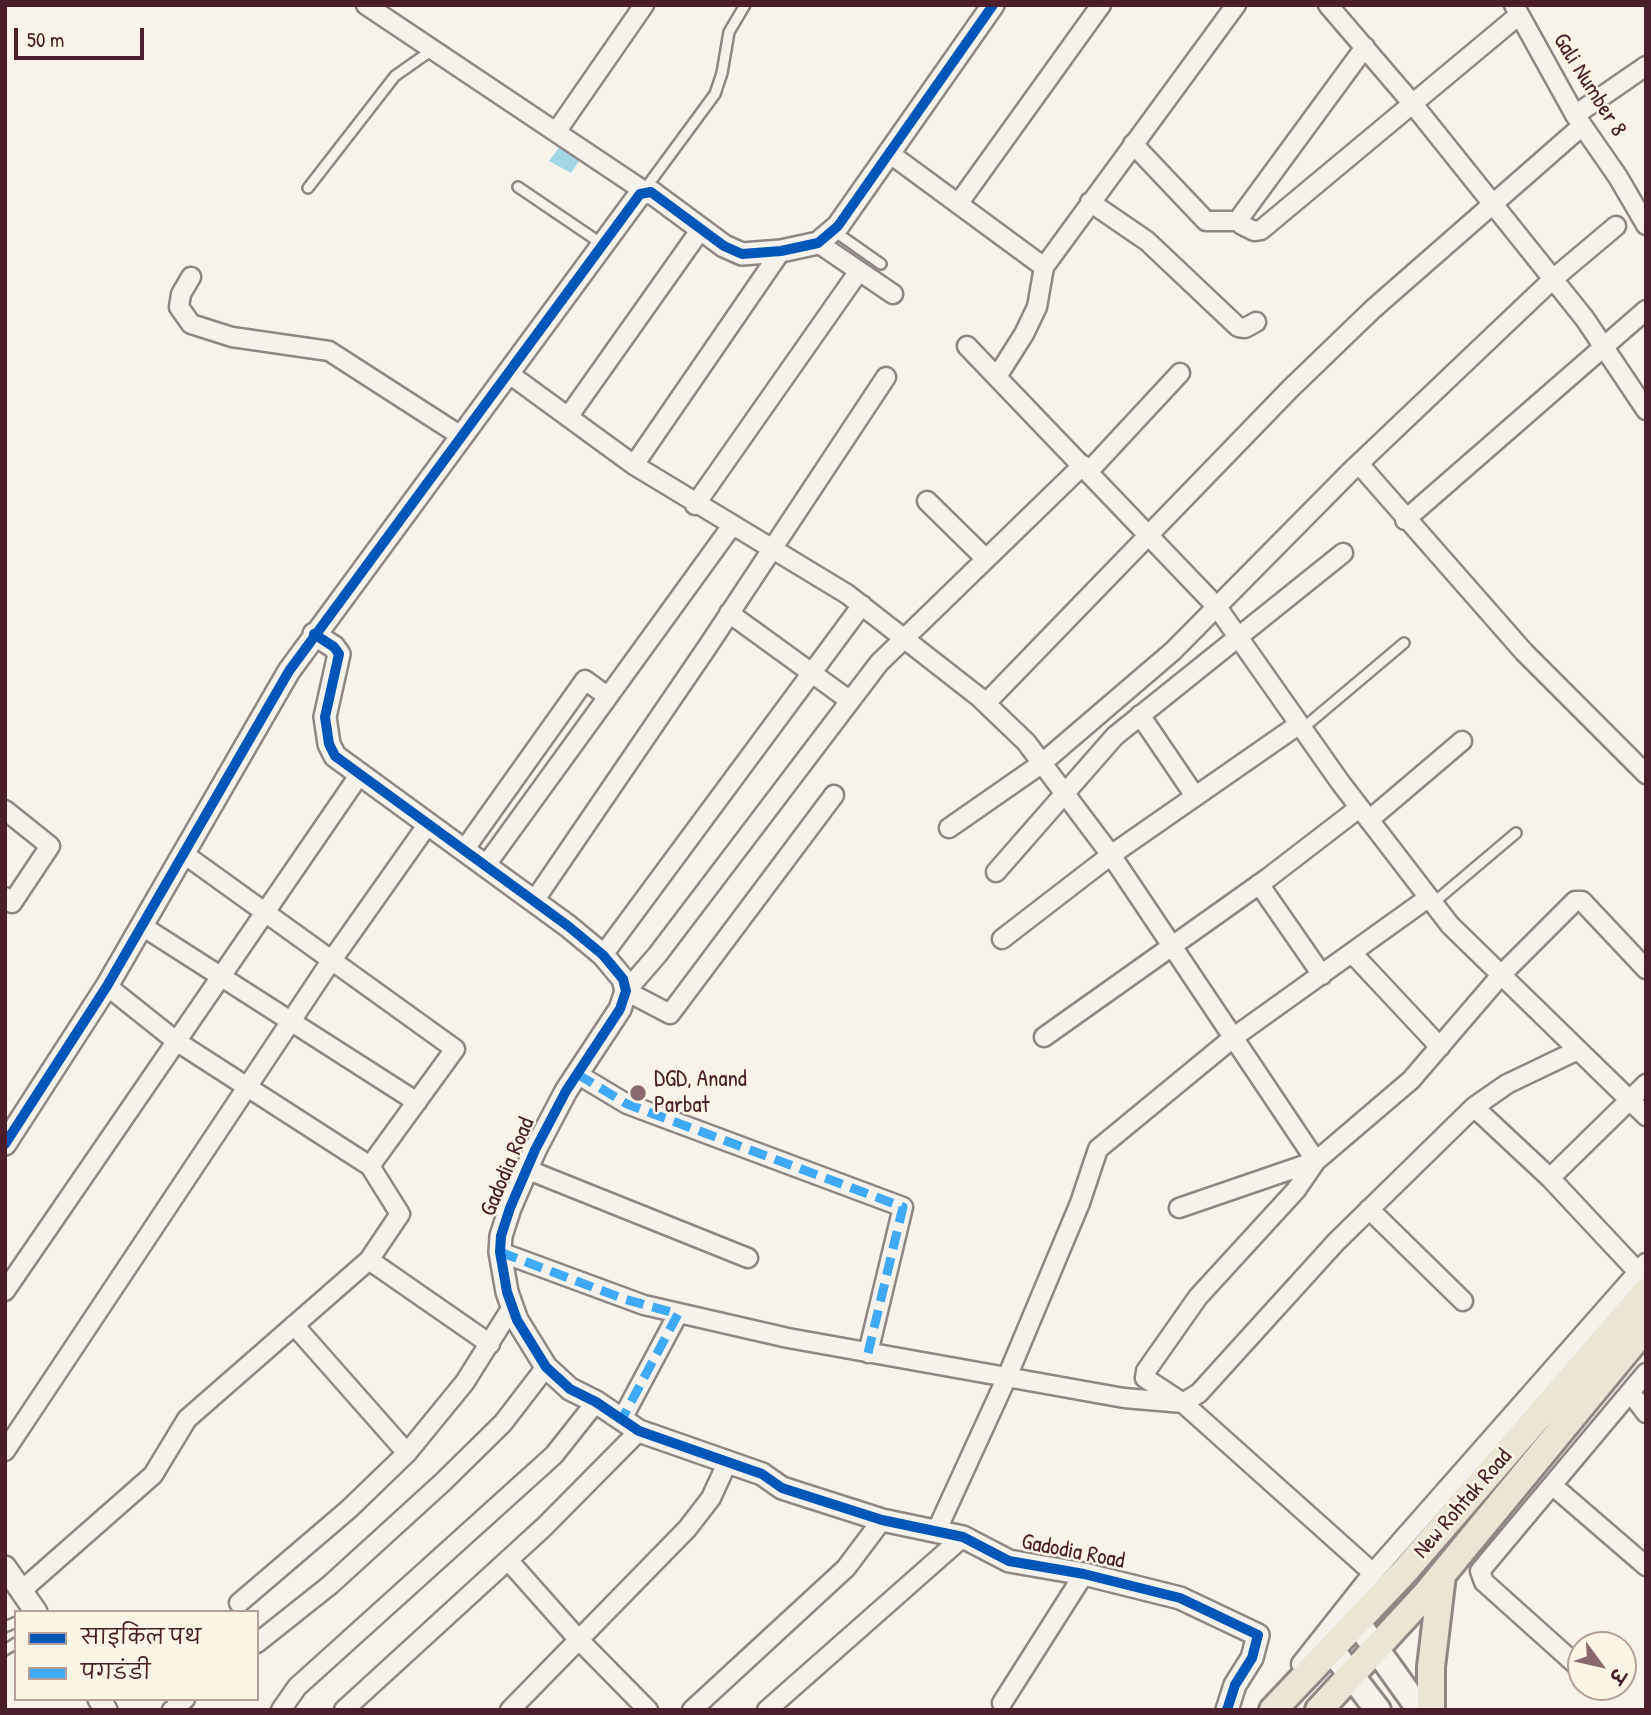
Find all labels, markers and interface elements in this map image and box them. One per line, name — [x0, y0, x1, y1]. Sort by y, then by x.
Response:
scale bar — [18, 14, 147, 58]
text: 50 m — [27, 25, 64, 54]
street label: Gali Number 8 — [1546, 28, 1632, 142]
place label: DGD, Anand Parbat — [654, 1066, 747, 1120]
marker: DGD, Anand Parbat — [628, 1083, 648, 1103]
street label: Gadodia Road — [475, 1114, 541, 1220]
street label: New Rohtak Road — [1408, 1444, 1518, 1564]
street label: Gadodia Road — [1019, 1528, 1127, 1576]
legend — [14, 1610, 259, 1701]
text: साइकिल पथ — [81, 1622, 201, 1651]
north arrow — [1567, 1631, 1637, 1701]
text: पगडंडी — [81, 1657, 151, 1686]
text: उ — [1604, 1664, 1632, 1689]

